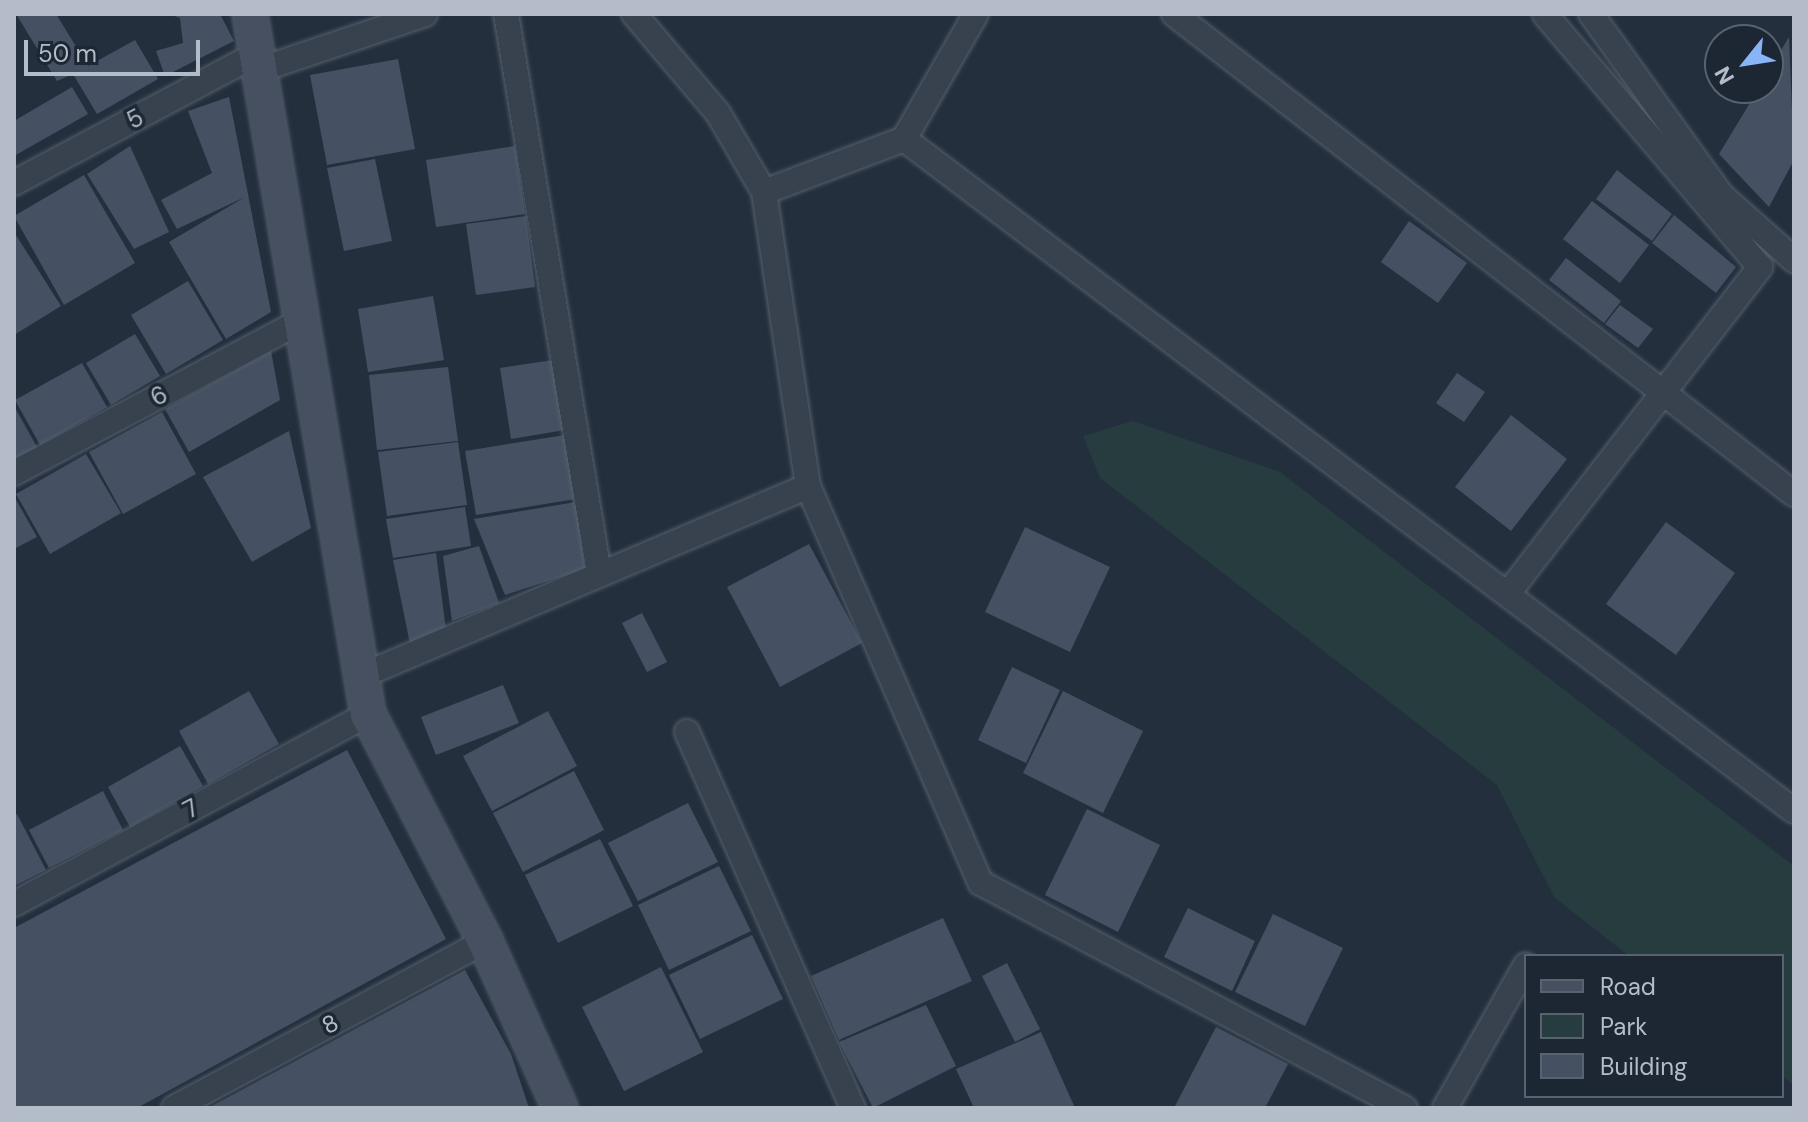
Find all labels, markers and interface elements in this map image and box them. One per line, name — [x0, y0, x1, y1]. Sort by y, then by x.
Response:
scale bar — [28, 24, 204, 74]
north arrow — [1704, 24, 1784, 104]
text: 50 m — [38, 38, 97, 69]
text: N — [1708, 61, 1741, 89]
street label: 5 — [122, 103, 148, 135]
street label: 6 — [146, 380, 172, 412]
street label: 7 — [179, 793, 203, 825]
legend — [1524, 954, 1784, 1098]
text: Road — [1600, 971, 1656, 1002]
street label: 8 — [317, 1008, 343, 1040]
text: Park — [1600, 1011, 1647, 1042]
text: Building — [1600, 1051, 1687, 1082]

